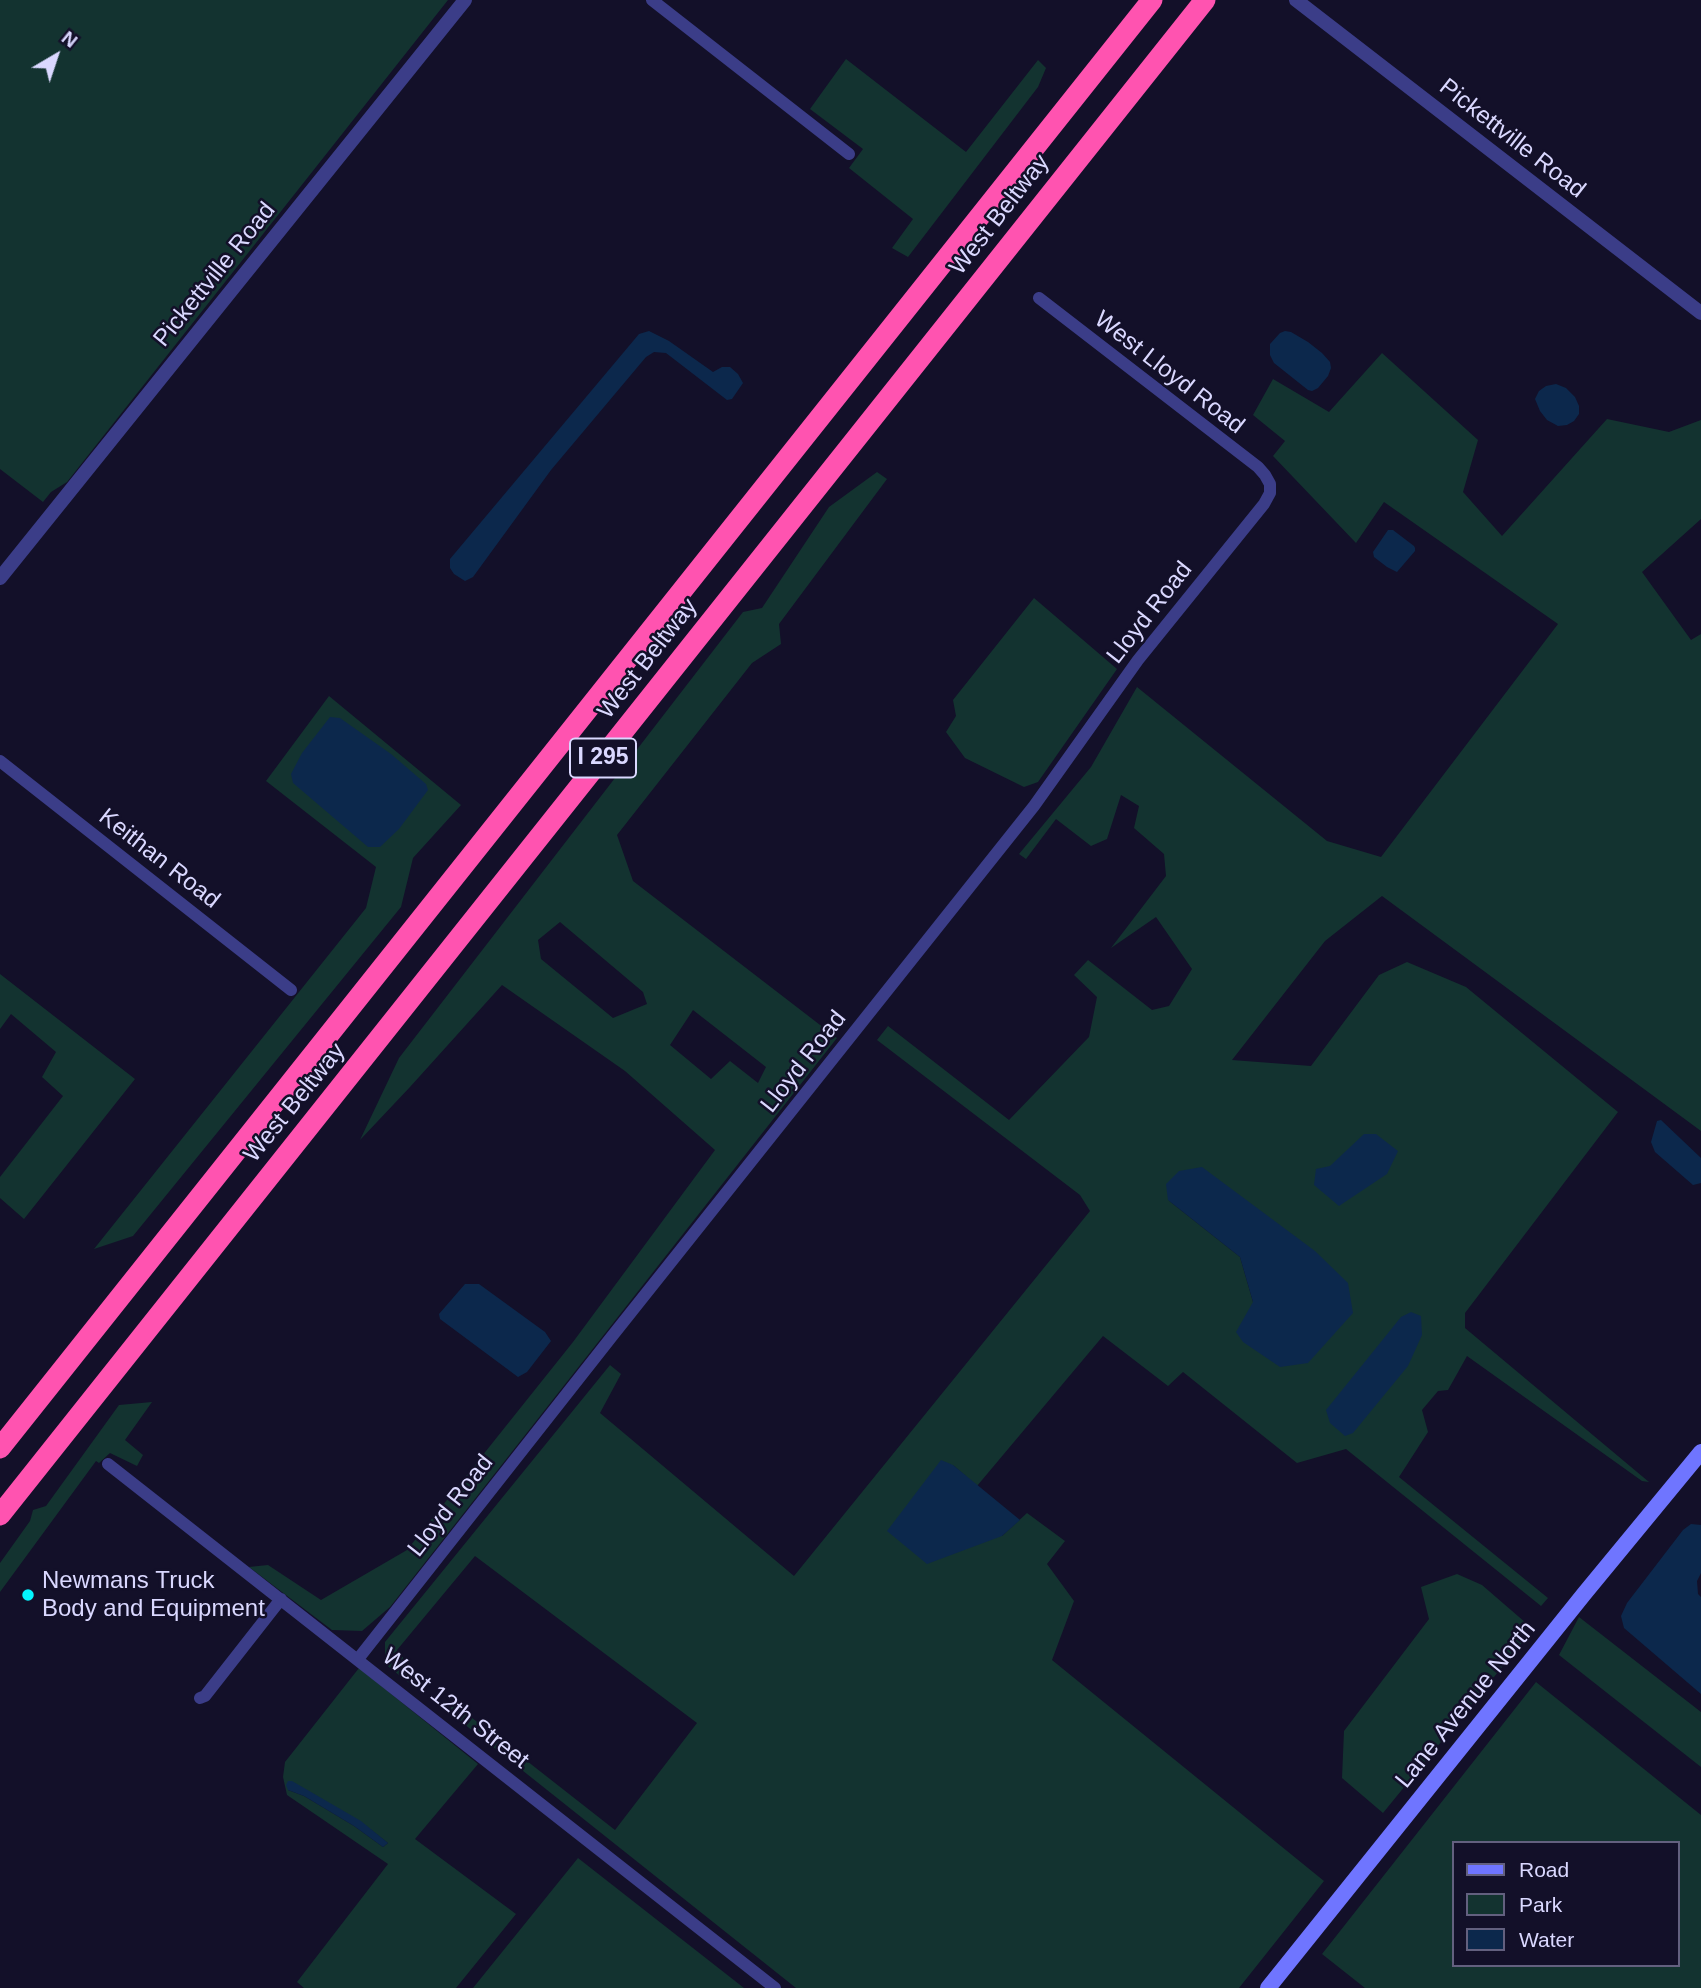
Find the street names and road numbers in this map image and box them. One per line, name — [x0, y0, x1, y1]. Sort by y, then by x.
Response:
street label: Pickettville Road — [1433, 73, 1591, 205]
street label: West Beltway — [944, 149, 1056, 281]
street label: Pickettville Road — [148, 197, 282, 353]
street label: West Lloyd Road — [1088, 306, 1250, 440]
street label: Lloyd Road — [1101, 556, 1199, 670]
street label: West Beltway — [592, 593, 704, 725]
road number: I 295 — [570, 738, 636, 778]
street label: Keithan Road — [93, 803, 225, 915]
street label: Lloyd Road — [755, 1005, 853, 1119]
street label: West Beltway — [238, 1038, 352, 1168]
street label: Lloyd Road — [402, 1449, 500, 1563]
street label: Lane Avenue North — [1390, 1616, 1542, 1794]
street label: West 12th Street — [376, 1643, 534, 1775]

